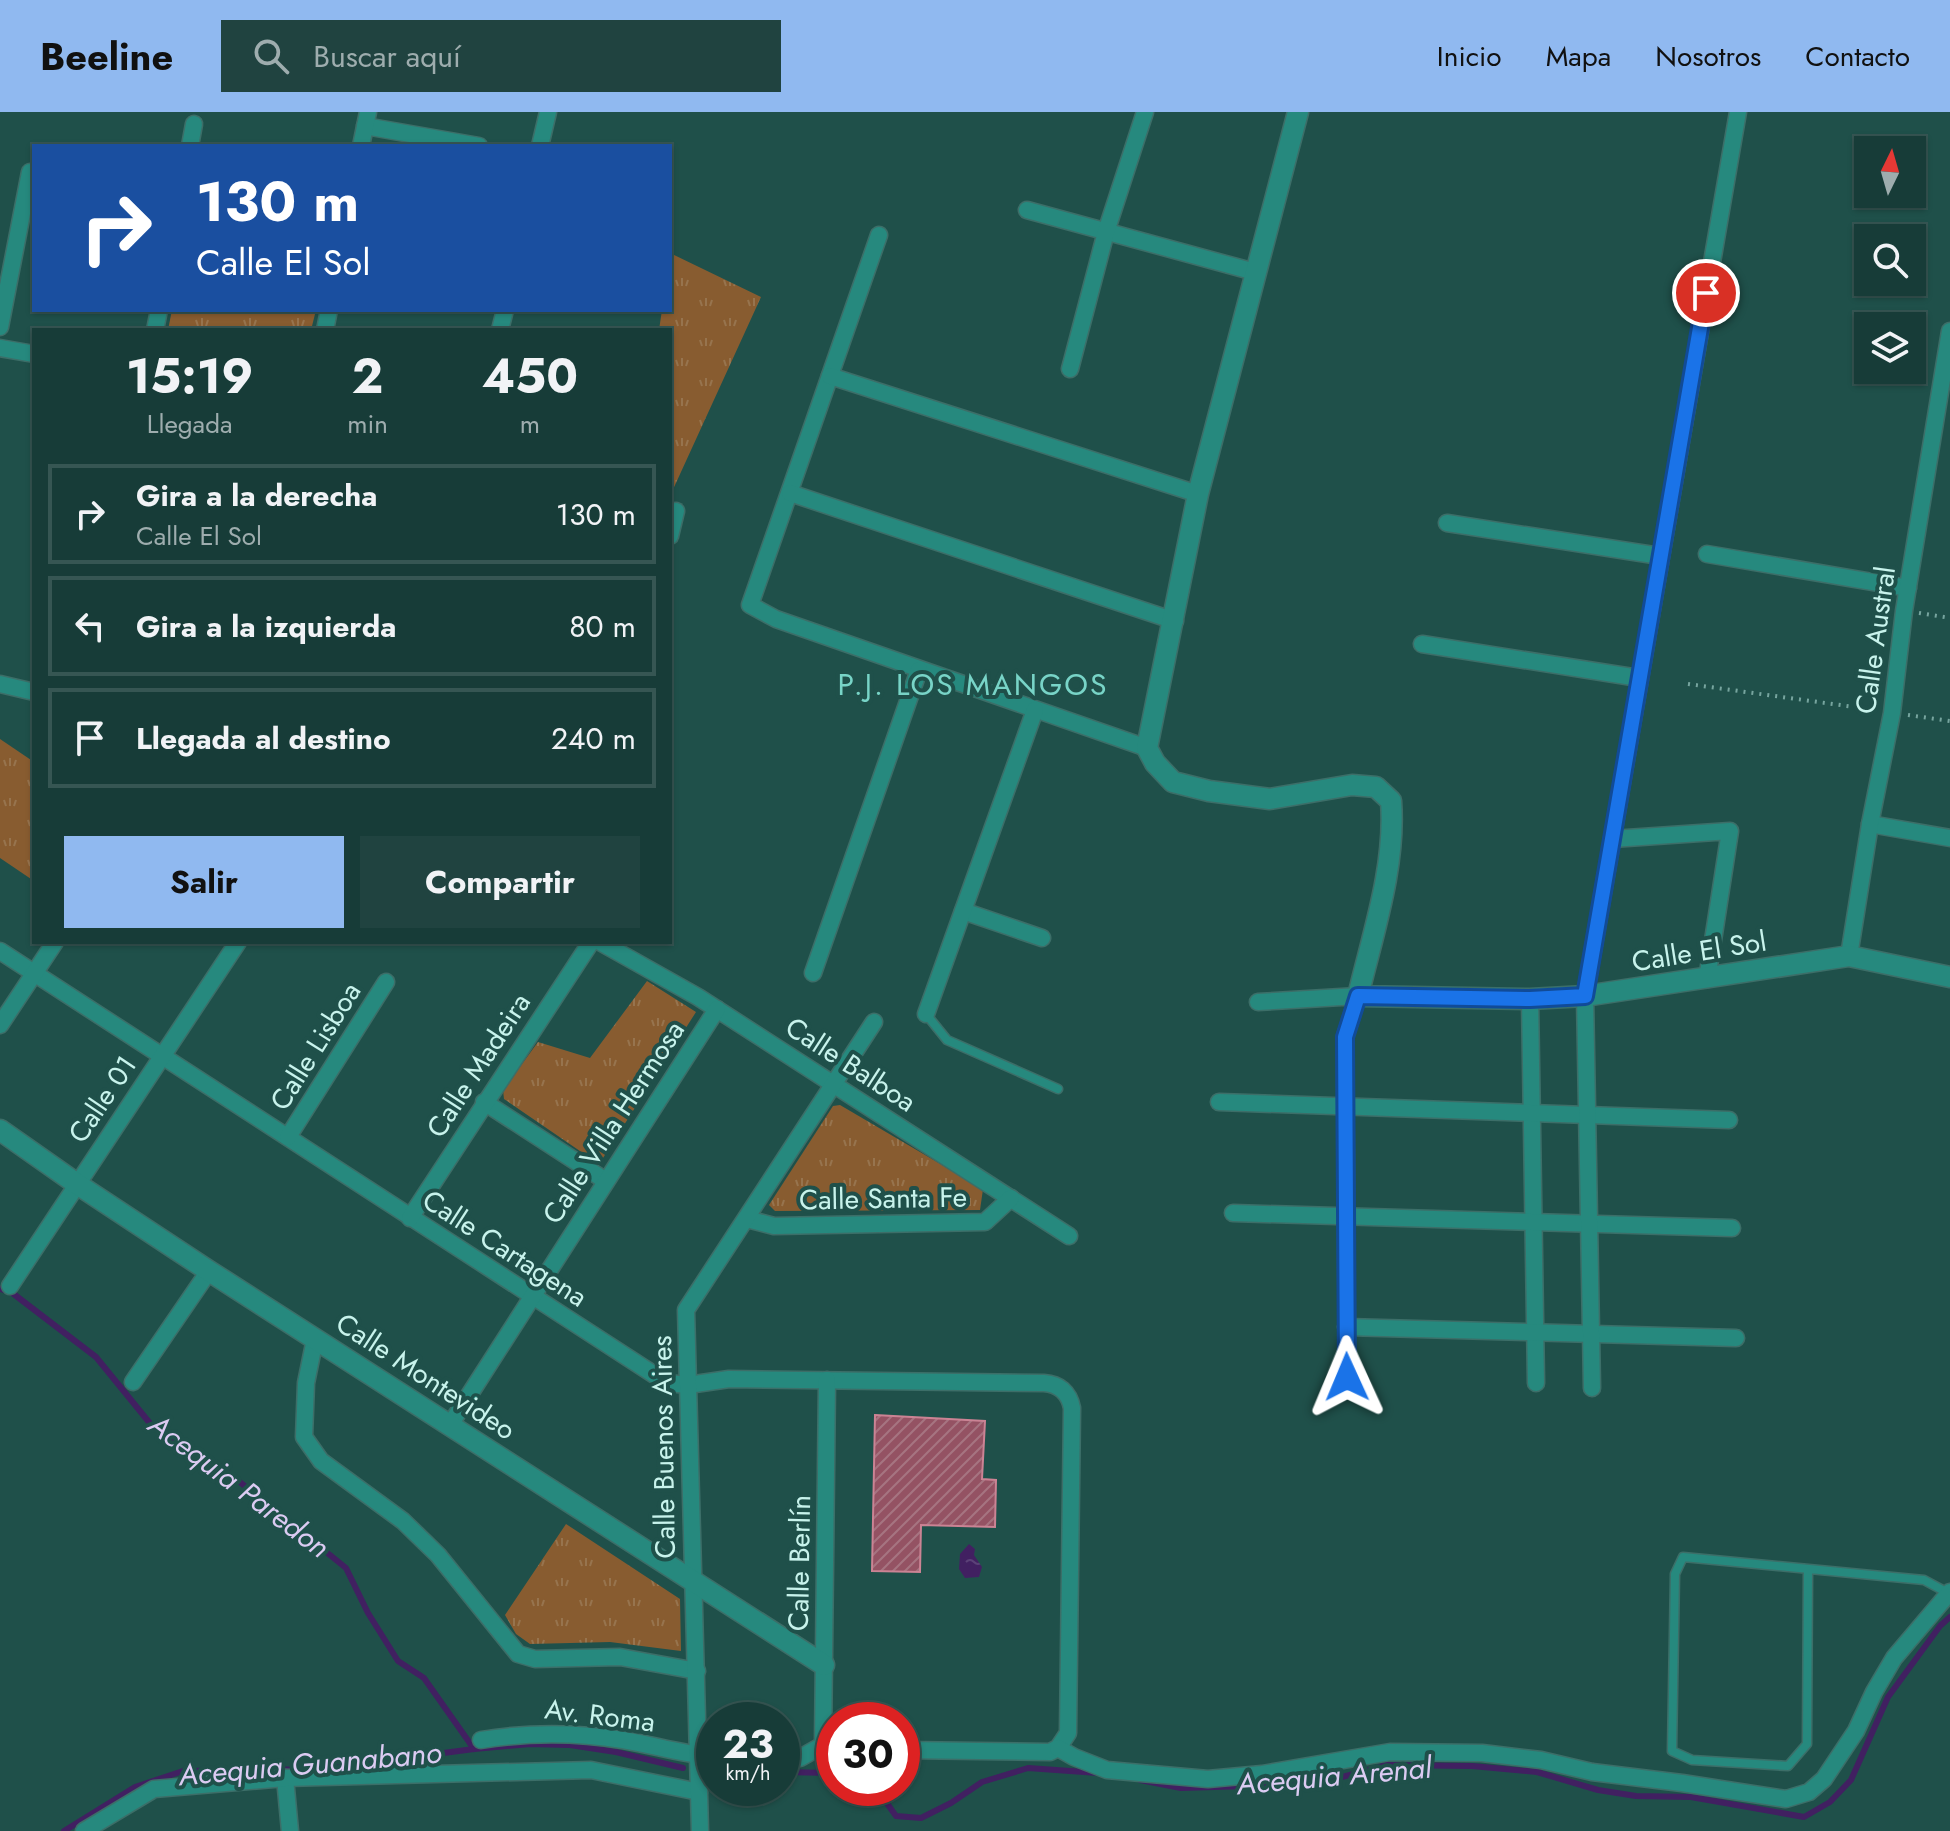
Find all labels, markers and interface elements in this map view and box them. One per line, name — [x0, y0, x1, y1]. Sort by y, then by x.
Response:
search box — [221, 20, 781, 92]
text: Beeline — [40, 29, 173, 84]
icon: search — [249, 34, 293, 78]
text: Buscar aquí — [313, 35, 461, 78]
text: Inicio — [1437, 36, 1502, 77]
text: Mapa — [1546, 36, 1611, 77]
text: Nosotros — [1655, 36, 1761, 77]
text: Contacto — [1805, 36, 1910, 77]
north arrow — [1854, 136, 1926, 208]
map controls — [1854, 136, 1926, 384]
text: 130 m — [196, 161, 359, 242]
icon: right — [64, 176, 168, 280]
button: search — [1854, 224, 1926, 296]
text: Calle El Sol — [196, 236, 370, 288]
pin — [1672, 259, 1740, 327]
icon: arrive — [1684, 271, 1728, 315]
button: layers — [1854, 312, 1926, 384]
text: 15:19 — [126, 342, 253, 411]
text: 2 — [352, 342, 383, 411]
text: 450 — [482, 342, 578, 411]
text: Llegada — [147, 405, 232, 443]
text: min — [347, 405, 388, 443]
text: m — [520, 405, 540, 443]
text: Gira a la derecha — [136, 474, 377, 517]
icon: right — [68, 492, 112, 536]
text: 130 m — [556, 493, 636, 536]
text: Calle El Sol — [136, 517, 262, 555]
street label: Calle Austral — [1845, 564, 1906, 716]
icon: left — [68, 604, 112, 648]
text: Gira a la izquierda — [136, 605, 396, 648]
text: 80 m — [569, 605, 636, 648]
district label: P.J. LOS MANGOS — [837, 663, 1109, 706]
icon: arrive — [68, 716, 112, 760]
text: Llegada al destino — [136, 717, 391, 760]
text: 240 m — [551, 717, 636, 760]
button: Salir — [64, 836, 344, 928]
button: Compartir — [360, 836, 640, 928]
street label: Calle El Sol — [1629, 921, 1769, 982]
street label: Calle Lisboa — [260, 974, 371, 1118]
street label: Calle Madeira — [416, 985, 541, 1146]
street label: Calle Balboa — [777, 1007, 924, 1122]
street label: Calle Villa Hermosa — [532, 1013, 695, 1232]
street label: Calle 01 — [58, 1047, 147, 1151]
street label: Calle Santa Fe — [799, 1177, 967, 1220]
street label: Calle Cartagena — [414, 1180, 595, 1317]
street label: Calle Montevideo — [328, 1303, 524, 1450]
street label: Calle Buenos Aires — [641, 1335, 686, 1559]
position arrow — [1305, 1335, 1389, 1419]
water label: Acequia Paredon — [139, 1402, 339, 1568]
street label: Calle Berlín — [778, 1494, 821, 1632]
street label: Av. Roma — [542, 1688, 657, 1743]
speed limit sign: 30 — [816, 1702, 920, 1806]
text: 23 — [722, 1715, 774, 1773]
water label: Acequia Guanabano — [176, 1731, 443, 1797]
water label: Acequia Arenal — [1234, 1745, 1434, 1806]
text: km/h — [725, 1759, 771, 1788]

